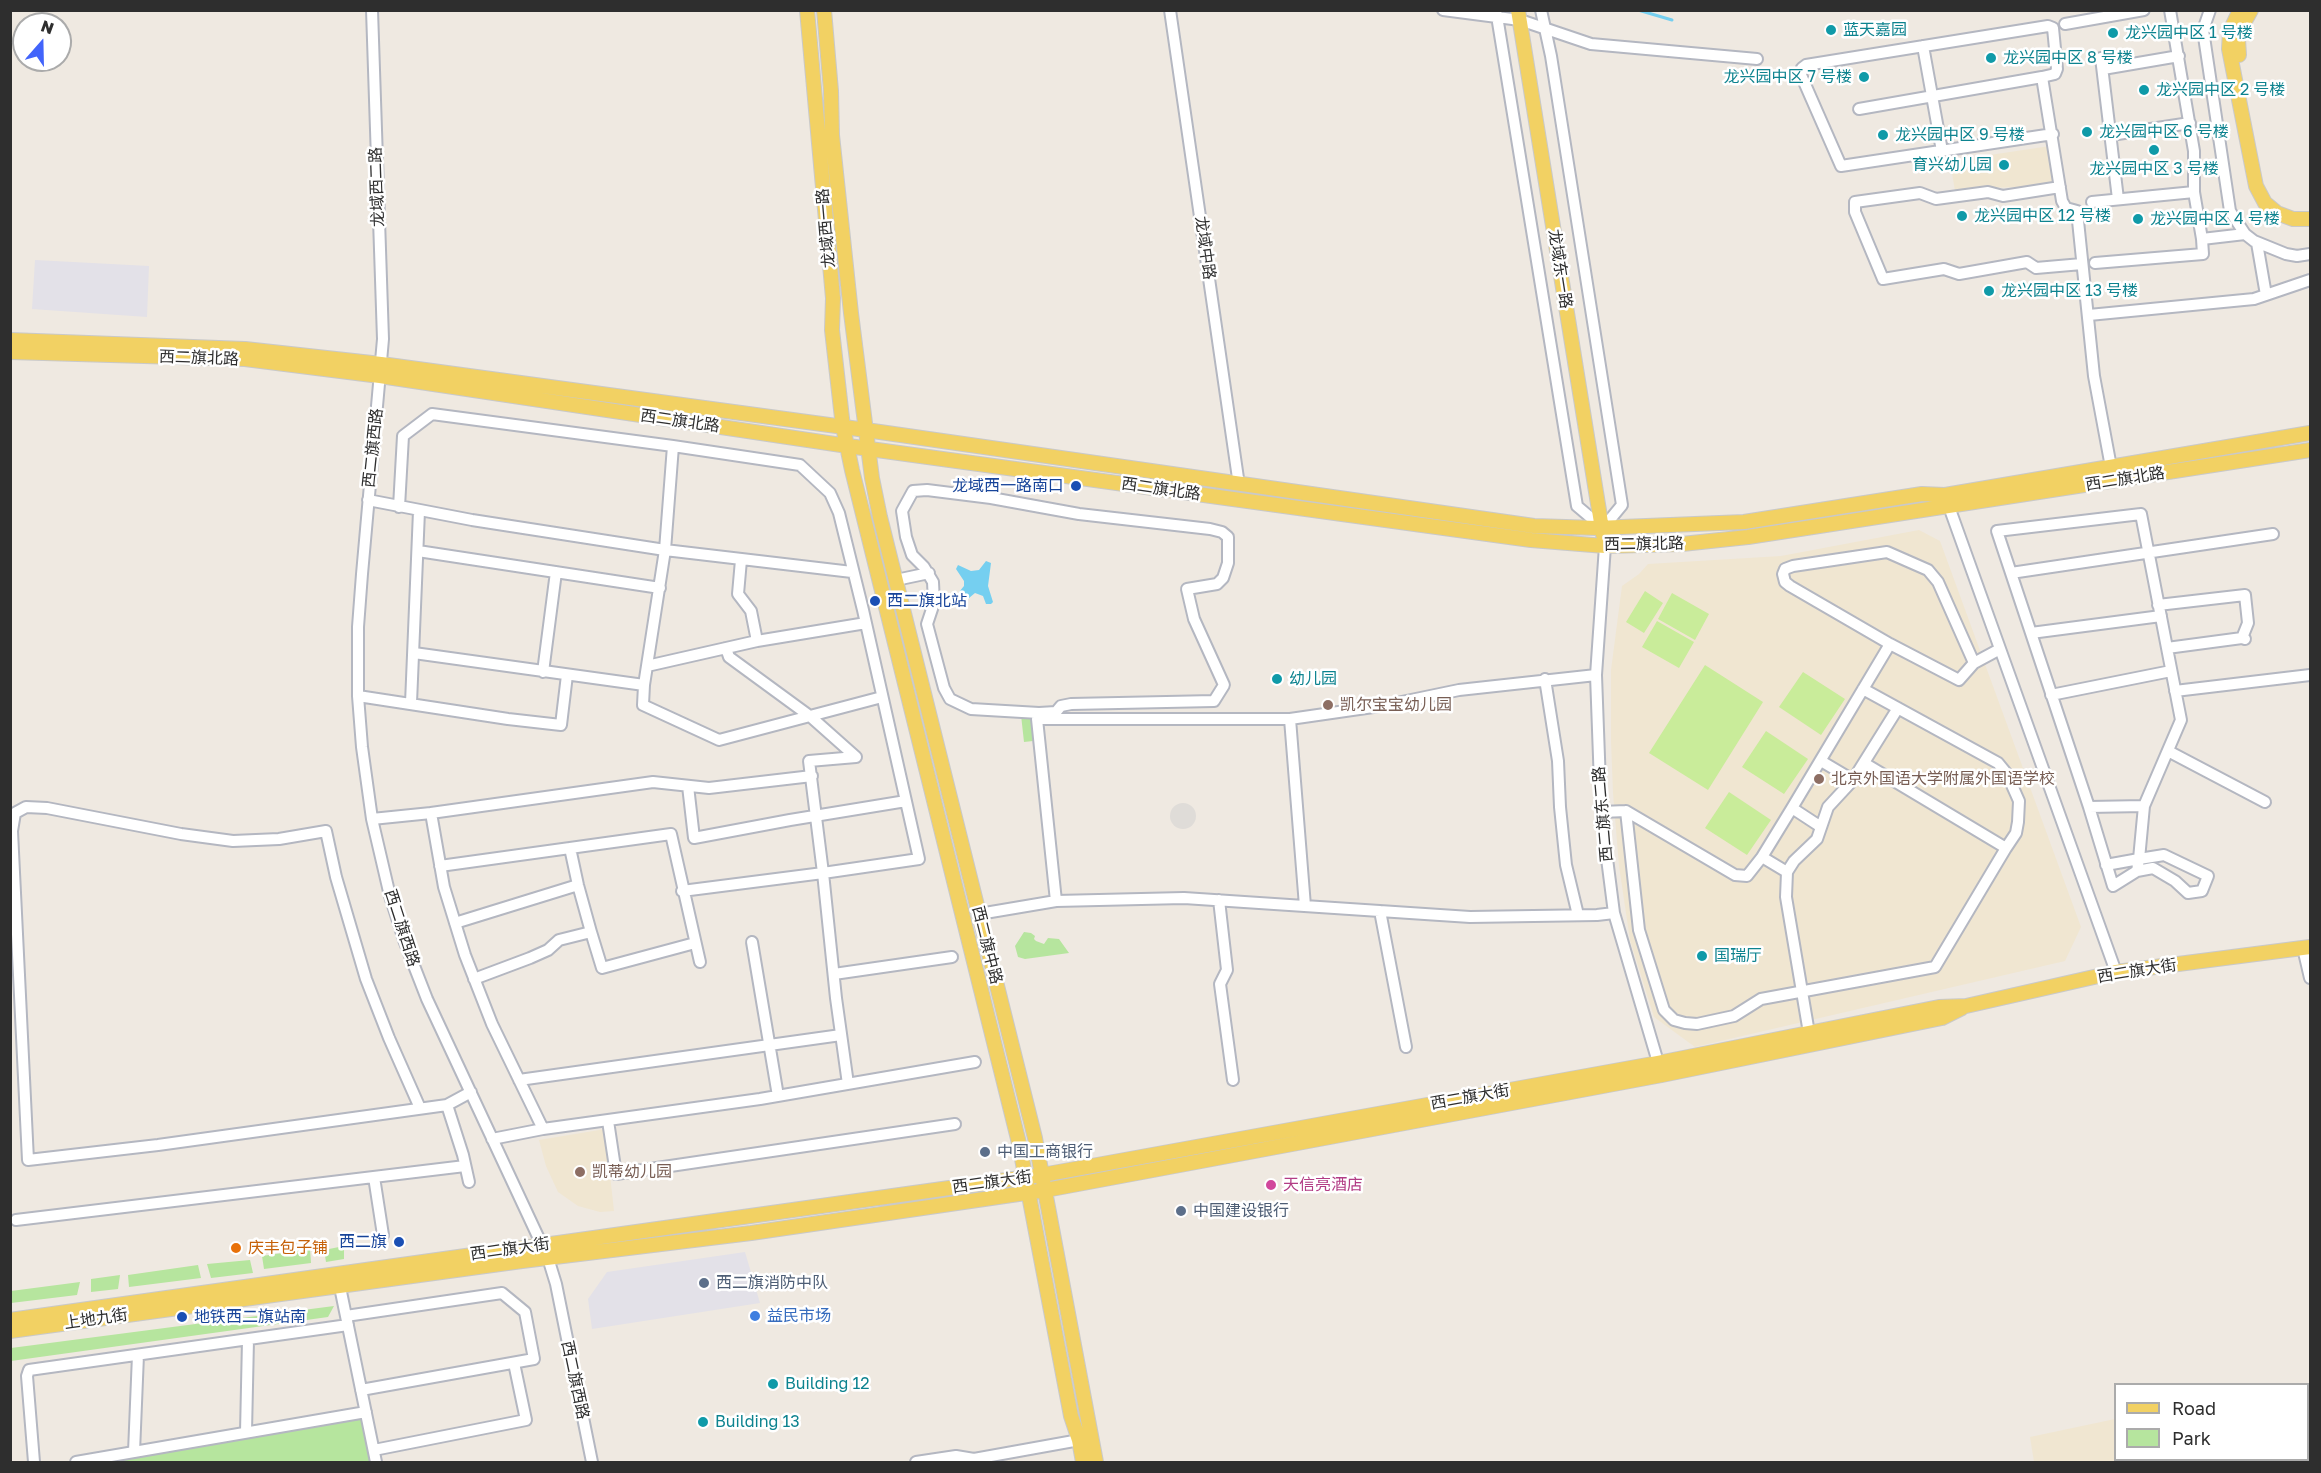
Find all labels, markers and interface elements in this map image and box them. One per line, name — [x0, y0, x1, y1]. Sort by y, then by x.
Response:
north arrow — [12, 12, 72, 72]
text: N — [38, 15, 57, 38]
place label: 蓝天嘉园 — [1843, 20, 1907, 40]
marker: 蓝天嘉园 — [1824, 23, 1838, 37]
place label: 龙兴园中区 1 号楼 — [2125, 23, 2253, 43]
marker: 龙兴园中区 1 号楼 — [2106, 26, 2120, 40]
place label: 龙兴园中区 8 号楼 — [2003, 48, 2133, 68]
marker: 龙兴园中区 8 号楼 — [1984, 51, 1998, 65]
place label: 龙兴园中区 7 号楼 — [1724, 67, 1852, 87]
marker: 龙兴园中区 7 号楼 — [1857, 70, 1871, 84]
place label: 龙兴园中区 2 号楼 — [2156, 80, 2285, 100]
marker: 龙兴园中区 2 号楼 — [2137, 83, 2151, 97]
place label: 龙兴园中区 6 号楼 — [2099, 122, 2229, 142]
place label: 龙兴园中区 9 号楼 — [1895, 125, 2025, 145]
marker: 龙兴园中区 6 号楼 — [2080, 125, 2094, 139]
marker: 龙兴园中区 9 号楼 — [1876, 128, 1890, 142]
marker: 龙兴园中区 3 号楼 — [2147, 143, 2161, 157]
street label: 龙域西二路 — [366, 147, 388, 227]
place label: 育兴幼儿园 — [1912, 155, 1992, 175]
marker: 育兴幼儿园 — [1997, 158, 2011, 172]
place label: 龙兴园中区 3 号楼 — [2089, 159, 2219, 179]
street label: 龙域西一路 — [813, 187, 839, 269]
place label: 龙兴园中区 12 号楼 — [1974, 206, 2111, 226]
marker: 龙兴园中区 12 号楼 — [1955, 209, 1969, 223]
place label: 龙兴园中区 4 号楼 — [2150, 209, 2280, 229]
marker: 龙兴园中区 4 号楼 — [2131, 212, 2145, 226]
street label: 龙域中路 — [1191, 215, 1219, 281]
street label: 龙域东一路 — [1544, 228, 1576, 310]
place label: 龙兴园中区 13 号楼 — [2001, 281, 2138, 301]
marker: 龙兴园中区 13 号楼 — [1982, 284, 1996, 298]
street label: 西二旗北路 — [159, 347, 239, 369]
street label: 西二旗北路 — [639, 406, 721, 436]
street label: 西二旗西路 — [359, 407, 387, 489]
street label: 西二旗北路 — [2084, 463, 2166, 495]
street label: 西二旗北路 — [1120, 474, 1202, 504]
place label: 龙域西一路南口 — [952, 476, 1064, 496]
marker: 龙域西一路南口 — [1069, 479, 1083, 493]
street label: 西二旗北路 — [1604, 534, 1684, 554]
place label: 西二旗北站 — [887, 591, 967, 611]
marker: 西二旗北站 — [868, 594, 882, 608]
place label: 幼儿园 — [1289, 669, 1337, 689]
marker: 幼儿园 — [1270, 672, 1284, 686]
place label: 凯尔宝宝幼儿园 — [1340, 695, 1452, 715]
marker: 凯尔宝宝幼儿园 — [1321, 698, 1335, 712]
street label: 西二旗东二路 — [1589, 765, 1617, 863]
place label: 北京外国语大学附属外国语学校 — [1831, 769, 2055, 789]
marker: 北京外国语大学附属外国语学校 — [1812, 772, 1826, 786]
street label: 西二旗西路 — [381, 887, 423, 969]
street label: 西二旗中路 — [968, 904, 1006, 986]
place label: 国瑞厅 — [1714, 946, 1762, 966]
marker: 国瑞厅 — [1695, 949, 1709, 963]
street label: 西二旗大街 — [2096, 955, 2178, 987]
street label: 西二旗大街 — [1429, 1081, 1511, 1113]
place label: 中国工商银行 — [997, 1142, 1093, 1162]
marker: 中国工商银行 — [978, 1145, 992, 1159]
place label: 凯蒂幼儿园 — [592, 1162, 672, 1182]
marker: 凯蒂幼儿园 — [573, 1165, 587, 1179]
street label: 西二旗大街 — [951, 1167, 1033, 1197]
place label: 天信亮酒店 — [1283, 1175, 1363, 1195]
marker: 天信亮酒店 — [1264, 1178, 1278, 1192]
place label: 中国建设银行 — [1193, 1201, 1289, 1221]
marker: 中国建设银行 — [1174, 1204, 1188, 1218]
place label: 西二旗 — [339, 1232, 387, 1252]
street label: 西二旗大街 — [469, 1234, 551, 1264]
marker: 西二旗 — [392, 1235, 406, 1249]
place label: 庆丰包子铺 — [248, 1238, 328, 1258]
marker: 庆丰包子铺 — [229, 1241, 243, 1255]
place label: 西二旗消防中队 — [716, 1273, 828, 1293]
marker: 西二旗消防中队 — [697, 1276, 711, 1290]
street label: 上地九街 — [63, 1305, 129, 1333]
place label: 益民市场 — [767, 1306, 831, 1326]
place label: 地铁西二旗站南 — [194, 1307, 306, 1327]
marker: 益民市场 — [748, 1309, 762, 1323]
marker: 地铁西二旗站南 — [175, 1310, 189, 1324]
street label: 西二旗西路 — [557, 1339, 593, 1421]
place label: Building 12 — [785, 1374, 869, 1394]
marker: Building 12 — [766, 1377, 780, 1391]
legend — [2114, 1383, 2309, 1461]
text: Road — [2172, 1397, 2216, 1419]
place label: Building 13 — [715, 1412, 800, 1432]
marker: Building 13 — [696, 1415, 710, 1429]
text: Park — [2172, 1427, 2211, 1449]

